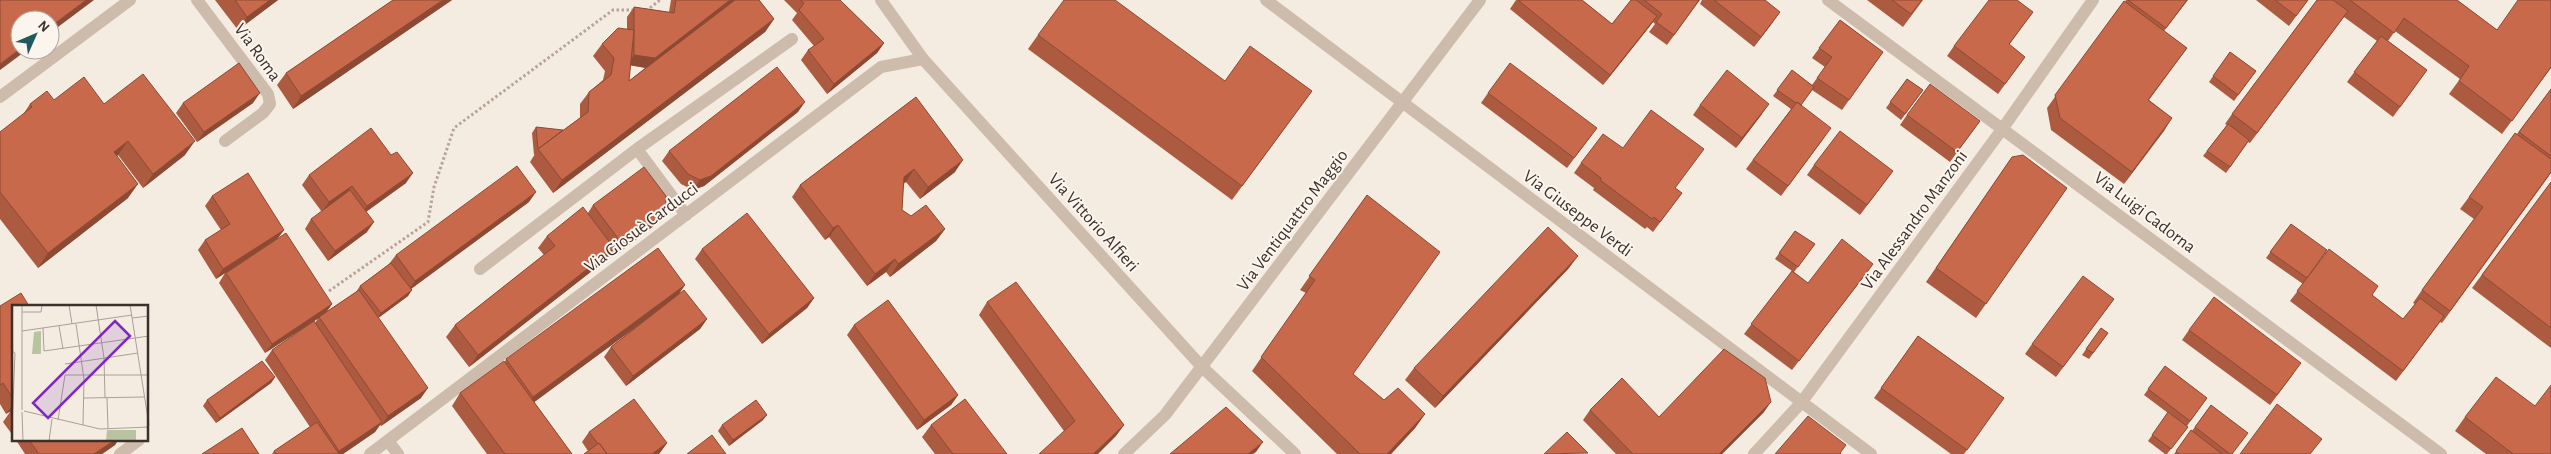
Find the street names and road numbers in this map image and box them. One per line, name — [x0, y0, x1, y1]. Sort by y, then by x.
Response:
street label: Via Roma — [230, 20, 284, 85]
street label: Via Ventiquattro Maggio — [1234, 147, 1352, 295]
street label: Via Alessandro Manzoni — [1858, 148, 1971, 294]
street label: Via Giuseppe Verdi — [1519, 167, 1635, 261]
street label: Via Luigi Cadorna — [2090, 169, 2199, 257]
street label: Via Vittorio Alfieri — [1045, 170, 1142, 275]
street label: Via Giosuè Carducci — [582, 179, 702, 276]

